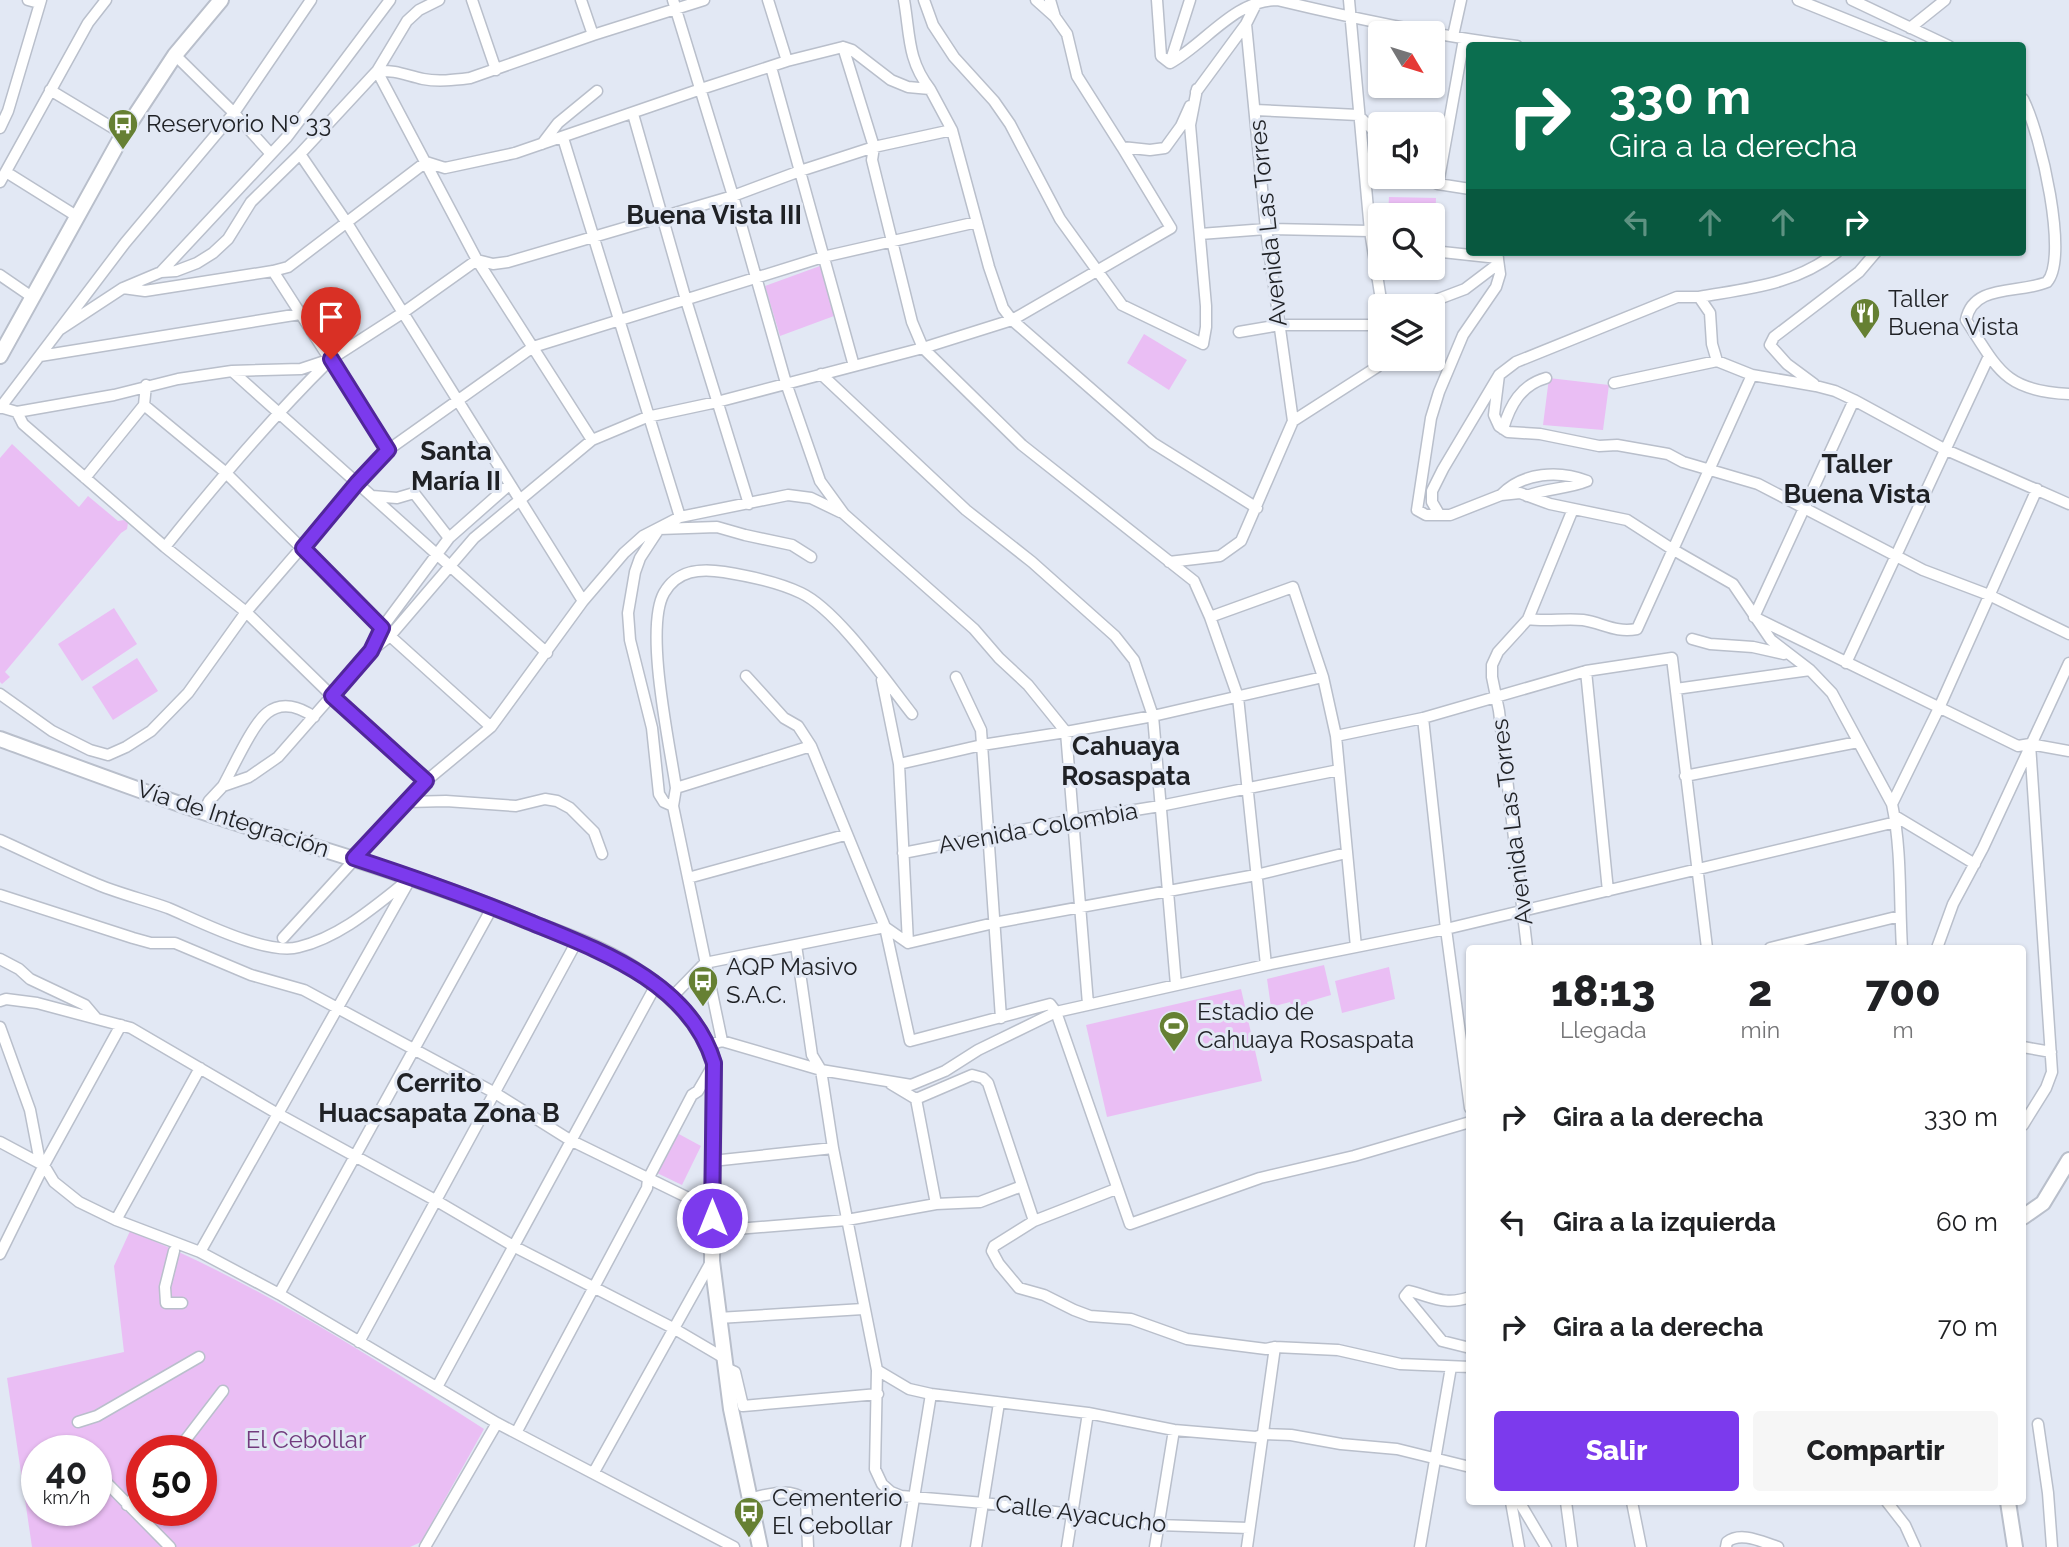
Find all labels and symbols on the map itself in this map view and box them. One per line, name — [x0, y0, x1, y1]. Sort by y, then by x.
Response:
north arrow — [1368, 21, 1446, 98]
bus stop icon: Reservorio Nº 33 — [106, 107, 140, 151]
place label: Reservorio Nº 33 — [146, 109, 331, 138]
street label: Avenida Las Torres — [1242, 118, 1293, 328]
district label: Buena Vista III — [626, 200, 802, 230]
place label: Taller Buena Vista — [1888, 284, 2019, 341]
pin — [301, 287, 361, 359]
restaurant icon: Taller Buena Vista — [1848, 296, 1882, 340]
district label: Santa María II — [411, 436, 501, 496]
district label: Taller Buena Vista — [1783, 449, 1931, 509]
street label: Avenida Las Torres — [1484, 717, 1539, 927]
district label: Cahuaya Rosaspata — [1061, 731, 1191, 791]
street label: Vía de Integración — [133, 774, 333, 863]
street label: Avenida Colombia — [936, 796, 1140, 859]
place label: AQP Masivo S.A.C. — [726, 952, 857, 1009]
bus stop icon: AQP Masivo S.A.C. — [686, 964, 720, 1008]
place label: Estadio de Cahuaya Rosaspata — [1197, 997, 1414, 1054]
sports icon: Estadio de Cahuaya Rosaspata — [1157, 1009, 1191, 1053]
district label: Cerrito Huacsapata Zona B — [318, 1068, 560, 1128]
position arrow — [675, 1181, 749, 1255]
park label: El Cebollar — [246, 1425, 367, 1454]
speed limit sign: 50 — [126, 1435, 217, 1526]
place label: Cementerio El Cebollar — [772, 1483, 902, 1540]
street label: Calle Ayacucho — [994, 1489, 1168, 1538]
bus stop icon: Cementerio El Cebollar — [732, 1495, 766, 1539]

